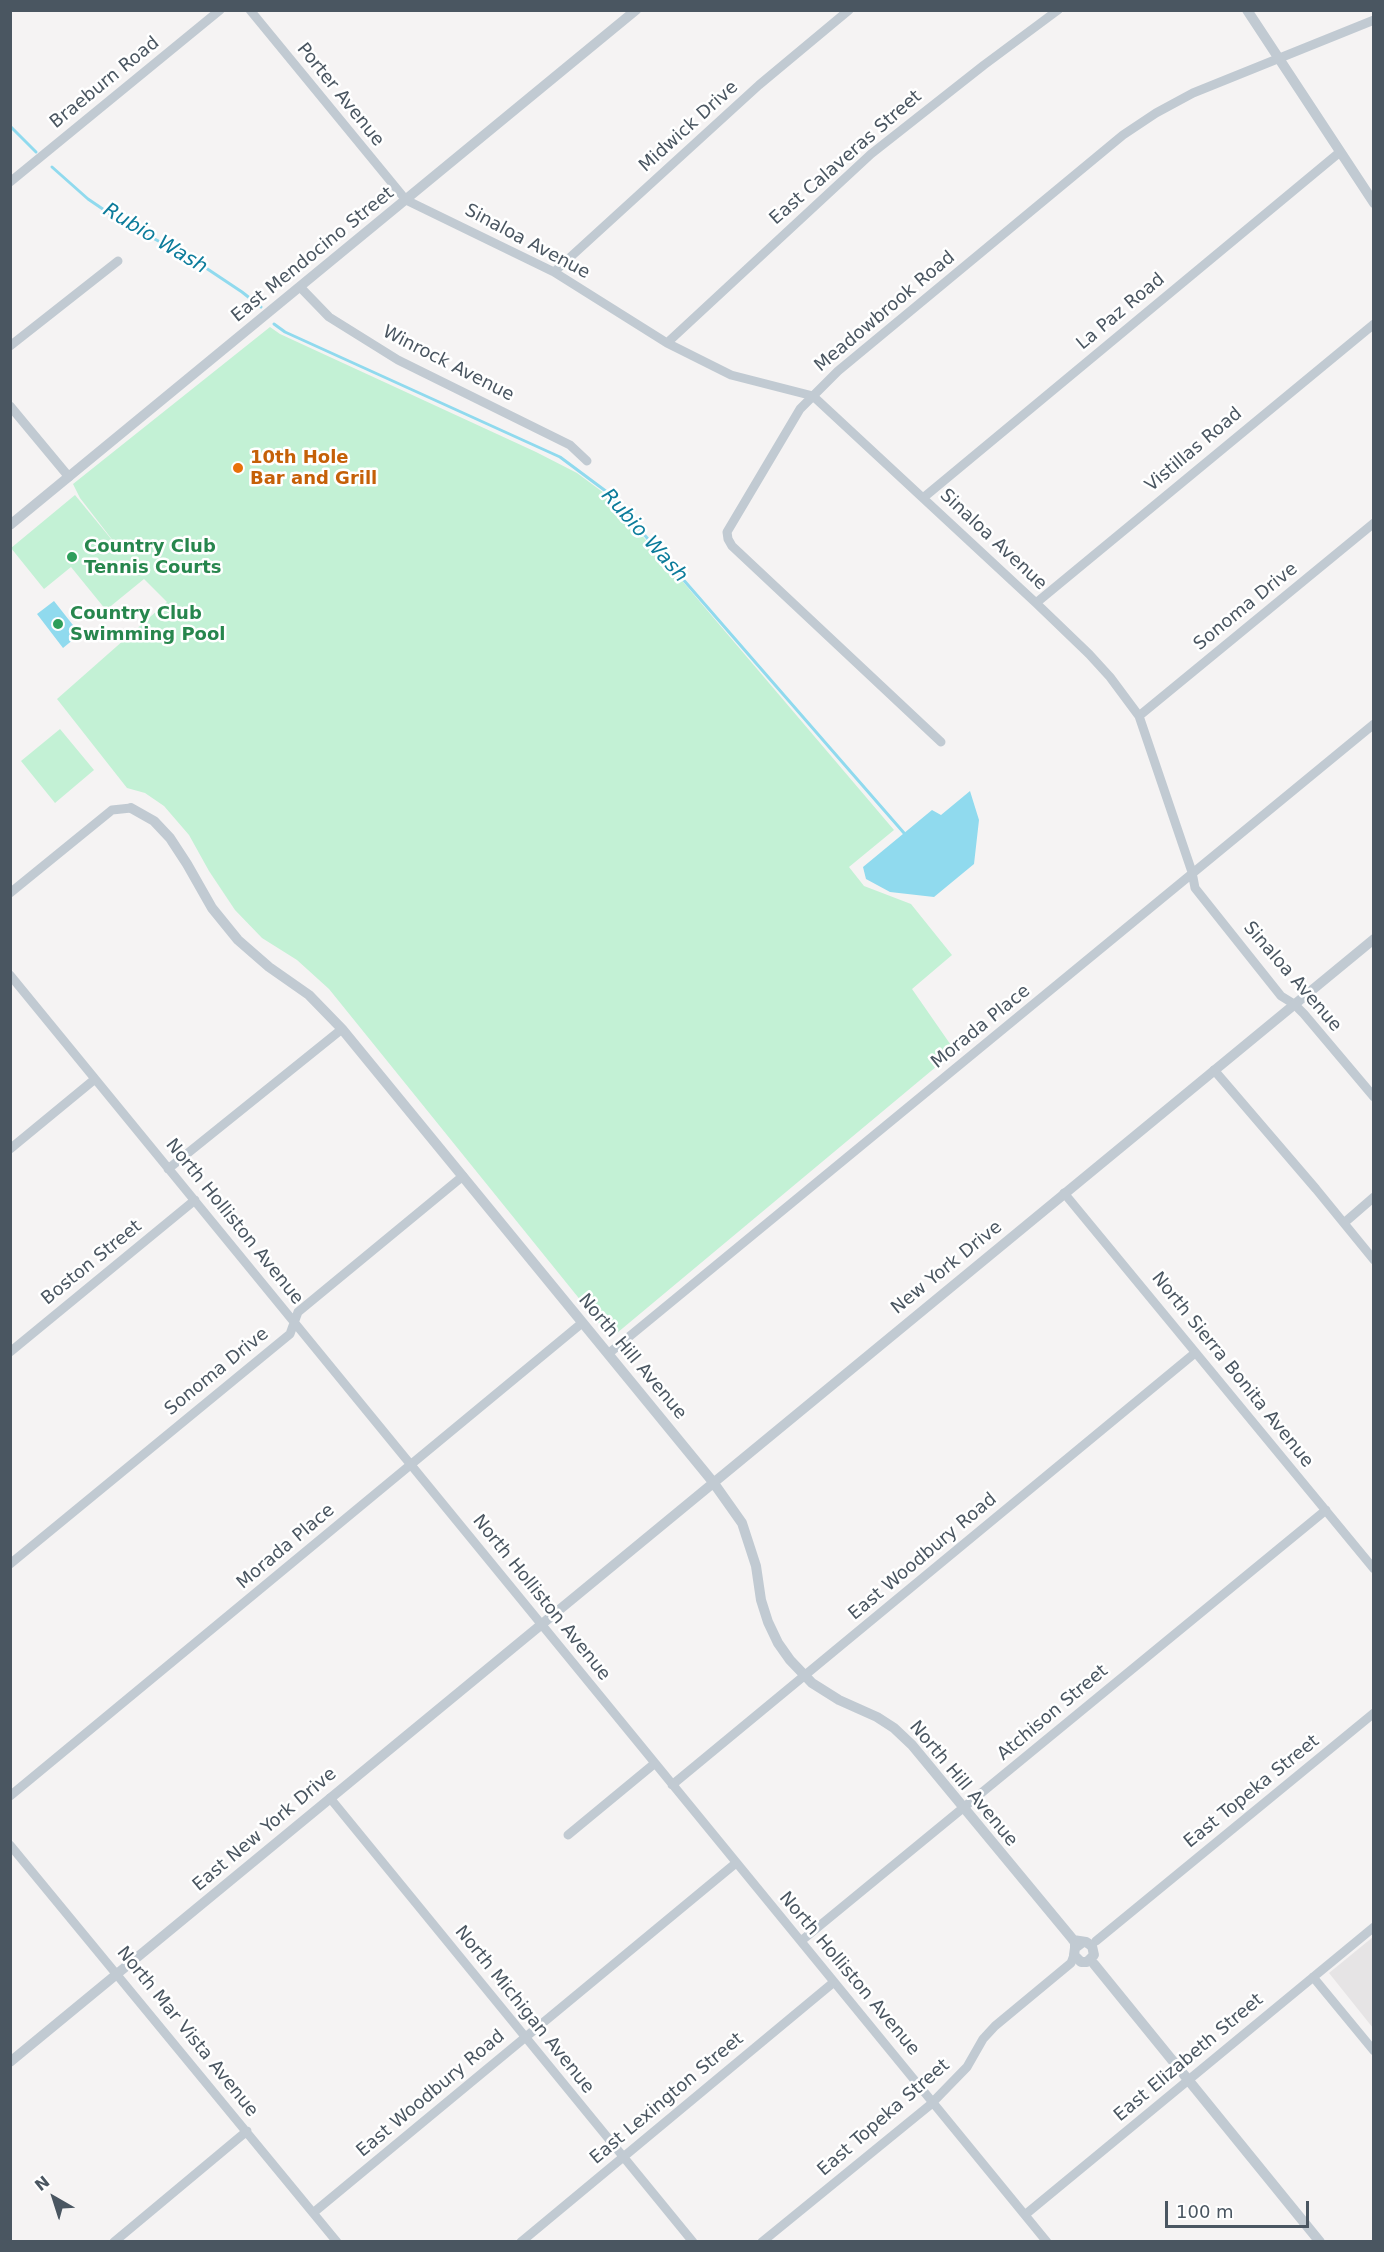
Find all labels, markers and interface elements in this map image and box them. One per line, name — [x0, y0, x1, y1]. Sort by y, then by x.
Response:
street label: Braeburn Road — [46, 32, 164, 134]
street label: Porter Avenue — [292, 39, 388, 151]
street label: Midwick Drive — [635, 77, 743, 177]
street label: East Calaveras Street — [766, 86, 926, 230]
street label: East Mendocino Street — [227, 183, 399, 327]
water label: Rubio Wash — [98, 198, 212, 280]
street label: Sinaloa Avenue — [461, 200, 593, 284]
street label: Meadowbrook Road — [810, 247, 960, 377]
street label: La Paz Road — [1073, 269, 1169, 355]
street label: Winrock Avenue — [379, 322, 517, 406]
street label: Vistillas Road — [1141, 403, 1247, 497]
place label: 10th Hole Bar and Grill — [250, 447, 377, 490]
marker: 10th Hole Bar and Grill — [231, 461, 245, 475]
water label: Rubio Wash — [596, 484, 692, 588]
street label: Sinaloa Avenue — [935, 485, 1051, 595]
place label: Country Club Tennis Courts — [84, 536, 221, 578]
marker: Country Club Tennis Courts — [65, 550, 79, 564]
street label: Sonoma Drive — [1190, 559, 1302, 655]
place label: Country Club Swimming Pool — [70, 603, 226, 646]
marker: Country Club Swimming Pool — [51, 617, 65, 631]
street label: Sinaloa Avenue — [1238, 918, 1346, 1036]
street label: Morada Place — [927, 981, 1035, 1073]
street label: North Holliston Avenue — [160, 1135, 308, 1309]
street label: Boston Street — [38, 1216, 146, 1310]
street label: New York Drive — [887, 1217, 1007, 1319]
street label: North Sierra Bonita Avenue — [1146, 1268, 1318, 1472]
street label: North Hill Avenue — [573, 1290, 691, 1424]
street label: Sonoma Drive — [161, 1324, 273, 1420]
street label: East Woodbury Road — [845, 1489, 1001, 1625]
street label: Morada Place — [233, 1500, 339, 1594]
street label: North Holliston Avenue — [467, 1511, 615, 1685]
street label: Atchison Street — [993, 1661, 1113, 1765]
street label: North Hill Avenue — [904, 1717, 1022, 1851]
street label: East Topeka Street — [1180, 1731, 1324, 1853]
street label: East New York Drive — [189, 1764, 341, 1896]
street label: North Holliston Avenue — [774, 1888, 924, 2060]
street label: North Michigan Avenue — [450, 1922, 598, 2098]
street label: North Mar Vista Avenue — [112, 1943, 262, 2121]
street label: East Elizabeth Street — [1110, 1989, 1268, 2127]
street label: East Woodbury Road — [353, 2026, 509, 2162]
street label: East Lexington Street — [586, 2029, 748, 2169]
street label: East Topeka Street — [814, 2055, 954, 2181]
north arrow — [24, 2168, 84, 2228]
text: N — [31, 2172, 54, 2195]
scale bar — [1168, 2189, 1312, 2227]
text: 100 m — [1176, 2201, 1234, 2222]

